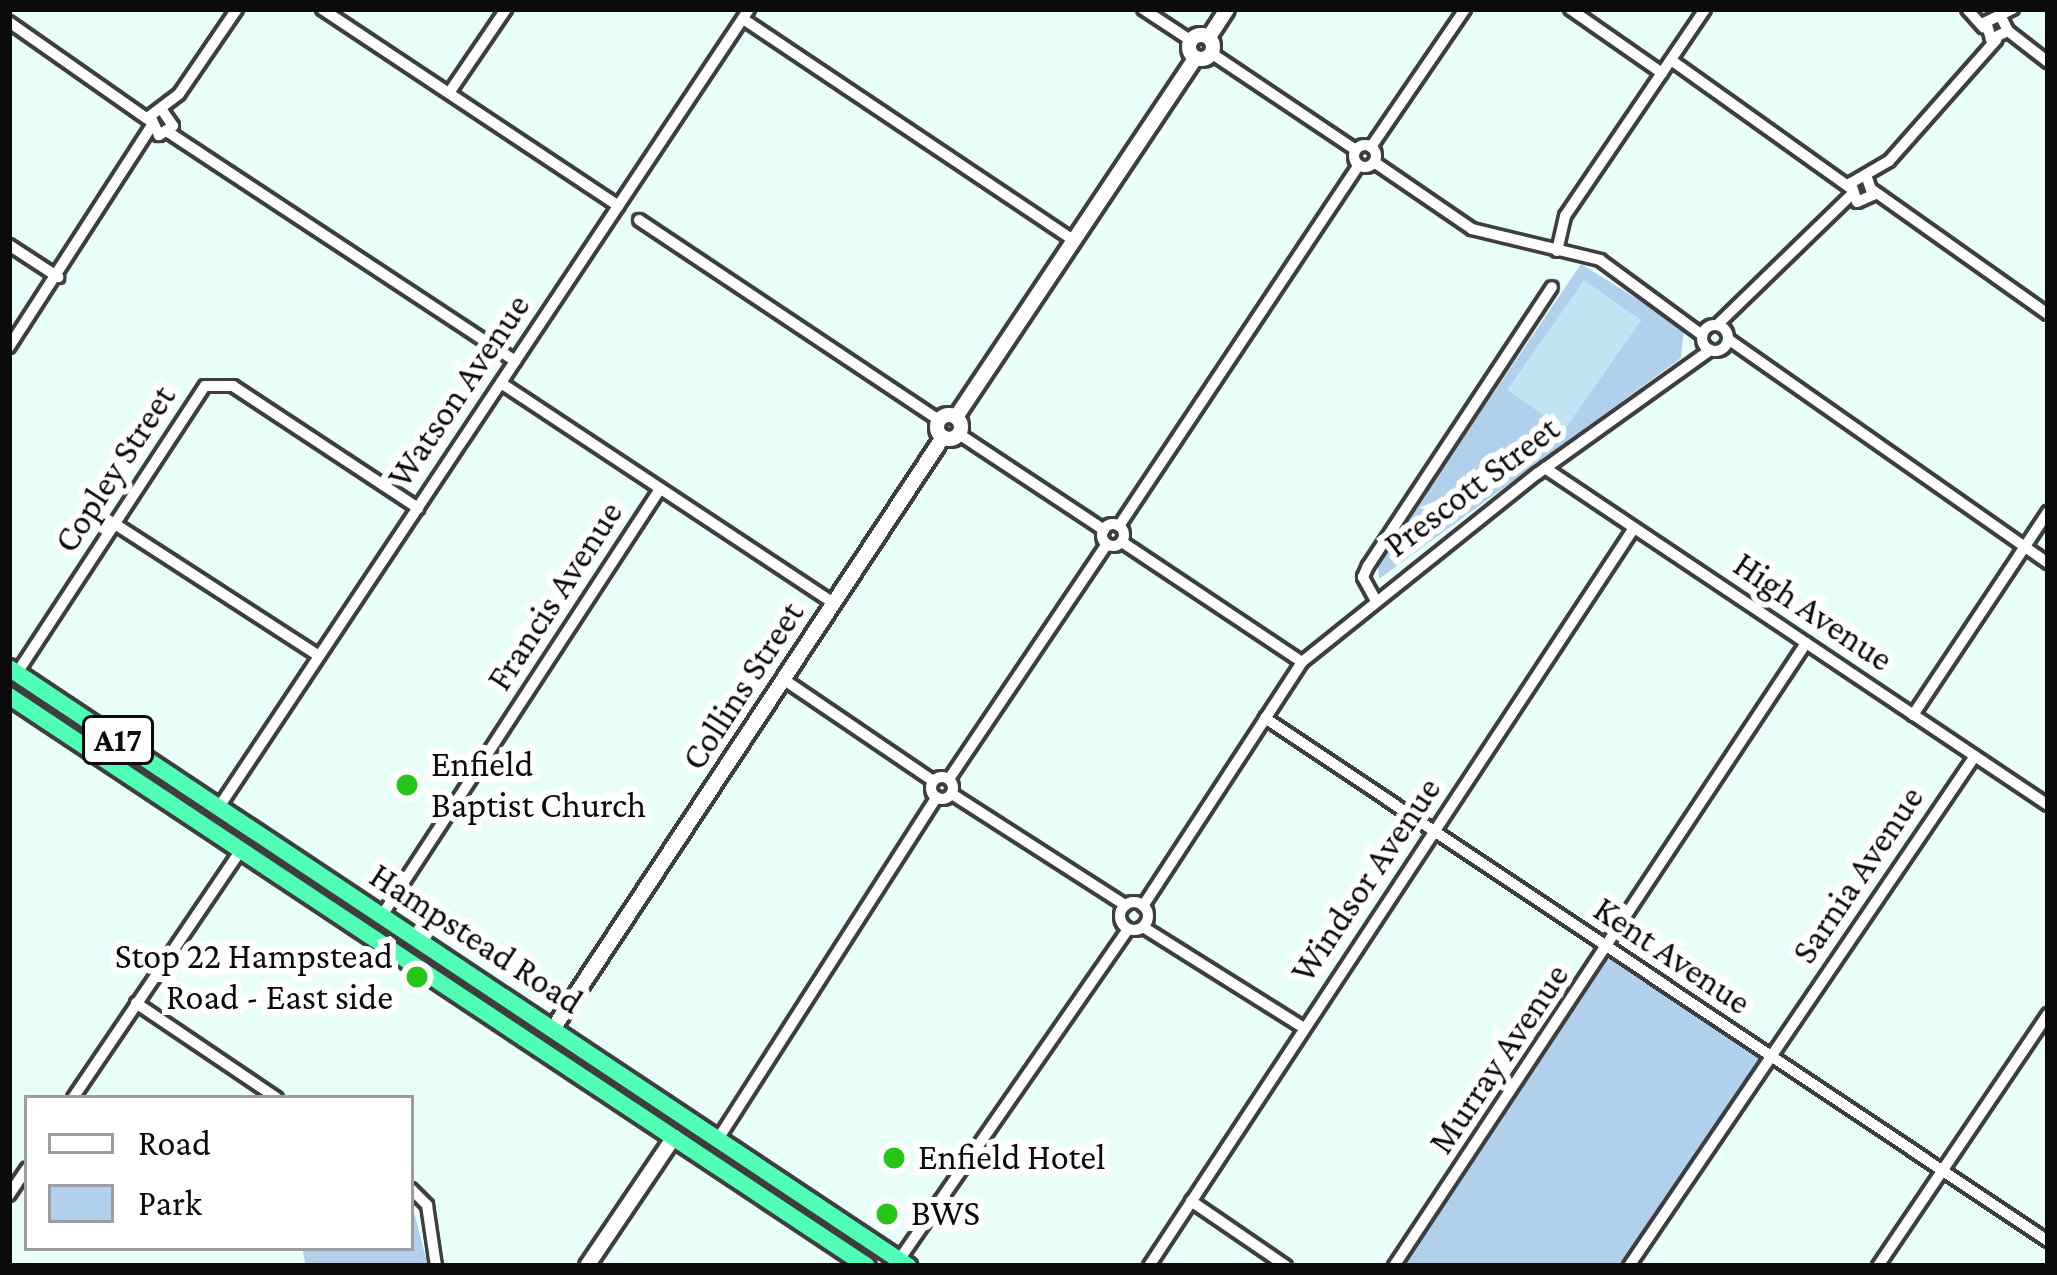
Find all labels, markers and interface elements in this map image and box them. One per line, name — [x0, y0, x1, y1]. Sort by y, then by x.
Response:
street label: Watson Avenue — [379, 286, 539, 496]
street label: Copley Street — [45, 377, 185, 561]
street label: Prescott Street — [1376, 407, 1568, 567]
street label: Francis Avenue — [478, 493, 632, 699]
street label: High Avenue — [1725, 543, 1901, 681]
street label: Collins Street — [673, 594, 813, 778]
road number: A17 — [82, 713, 154, 767]
place label: Enfield Baptist Church — [431, 742, 646, 827]
street label: Windsor Avenue — [1282, 769, 1450, 991]
marker: Enfield Baptist Church — [394, 772, 420, 798]
street label: Sarnia Avenue — [1783, 778, 1933, 972]
street label: Hampstead Road — [361, 854, 591, 1024]
street label: Kent Avenue — [1585, 888, 1759, 1024]
place label: Stop 22 Hampstead Road - East side — [115, 934, 393, 1019]
street label: Murray Avenue — [1420, 956, 1578, 1162]
marker: Stop 22 Hampstead Road - East side — [404, 964, 430, 990]
legend — [24, 1095, 414, 1251]
text: Road — [138, 1123, 211, 1163]
place label: Enfield Hotel — [918, 1136, 1106, 1180]
marker: Enfield Hotel — [881, 1145, 907, 1171]
text: Park — [138, 1183, 202, 1223]
place label: BWS — [911, 1192, 980, 1236]
marker: BWS — [874, 1201, 900, 1227]

